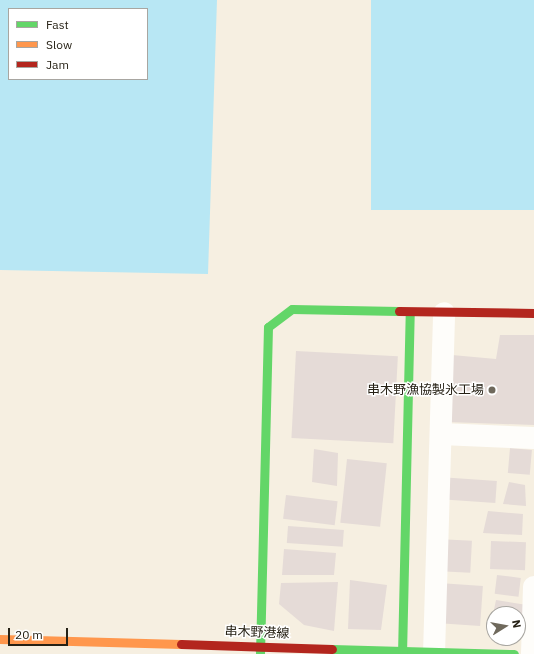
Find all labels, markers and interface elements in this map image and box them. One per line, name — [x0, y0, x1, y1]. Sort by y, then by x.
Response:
legend — [8, 8, 148, 80]
text: Fast — [46, 17, 69, 32]
text: Slow — [46, 37, 72, 52]
text: Jam — [46, 57, 69, 72]
place label: 串木野漁協製氷工場 — [367, 382, 484, 398]
marker: 串木野漁協製氷工場 — [487, 385, 497, 395]
north arrow — [486, 606, 526, 646]
text: N — [509, 619, 524, 629]
scale bar — [10, 620, 70, 646]
street label: 串木野港線 — [224, 624, 290, 642]
text: 20 m — [15, 627, 43, 642]

